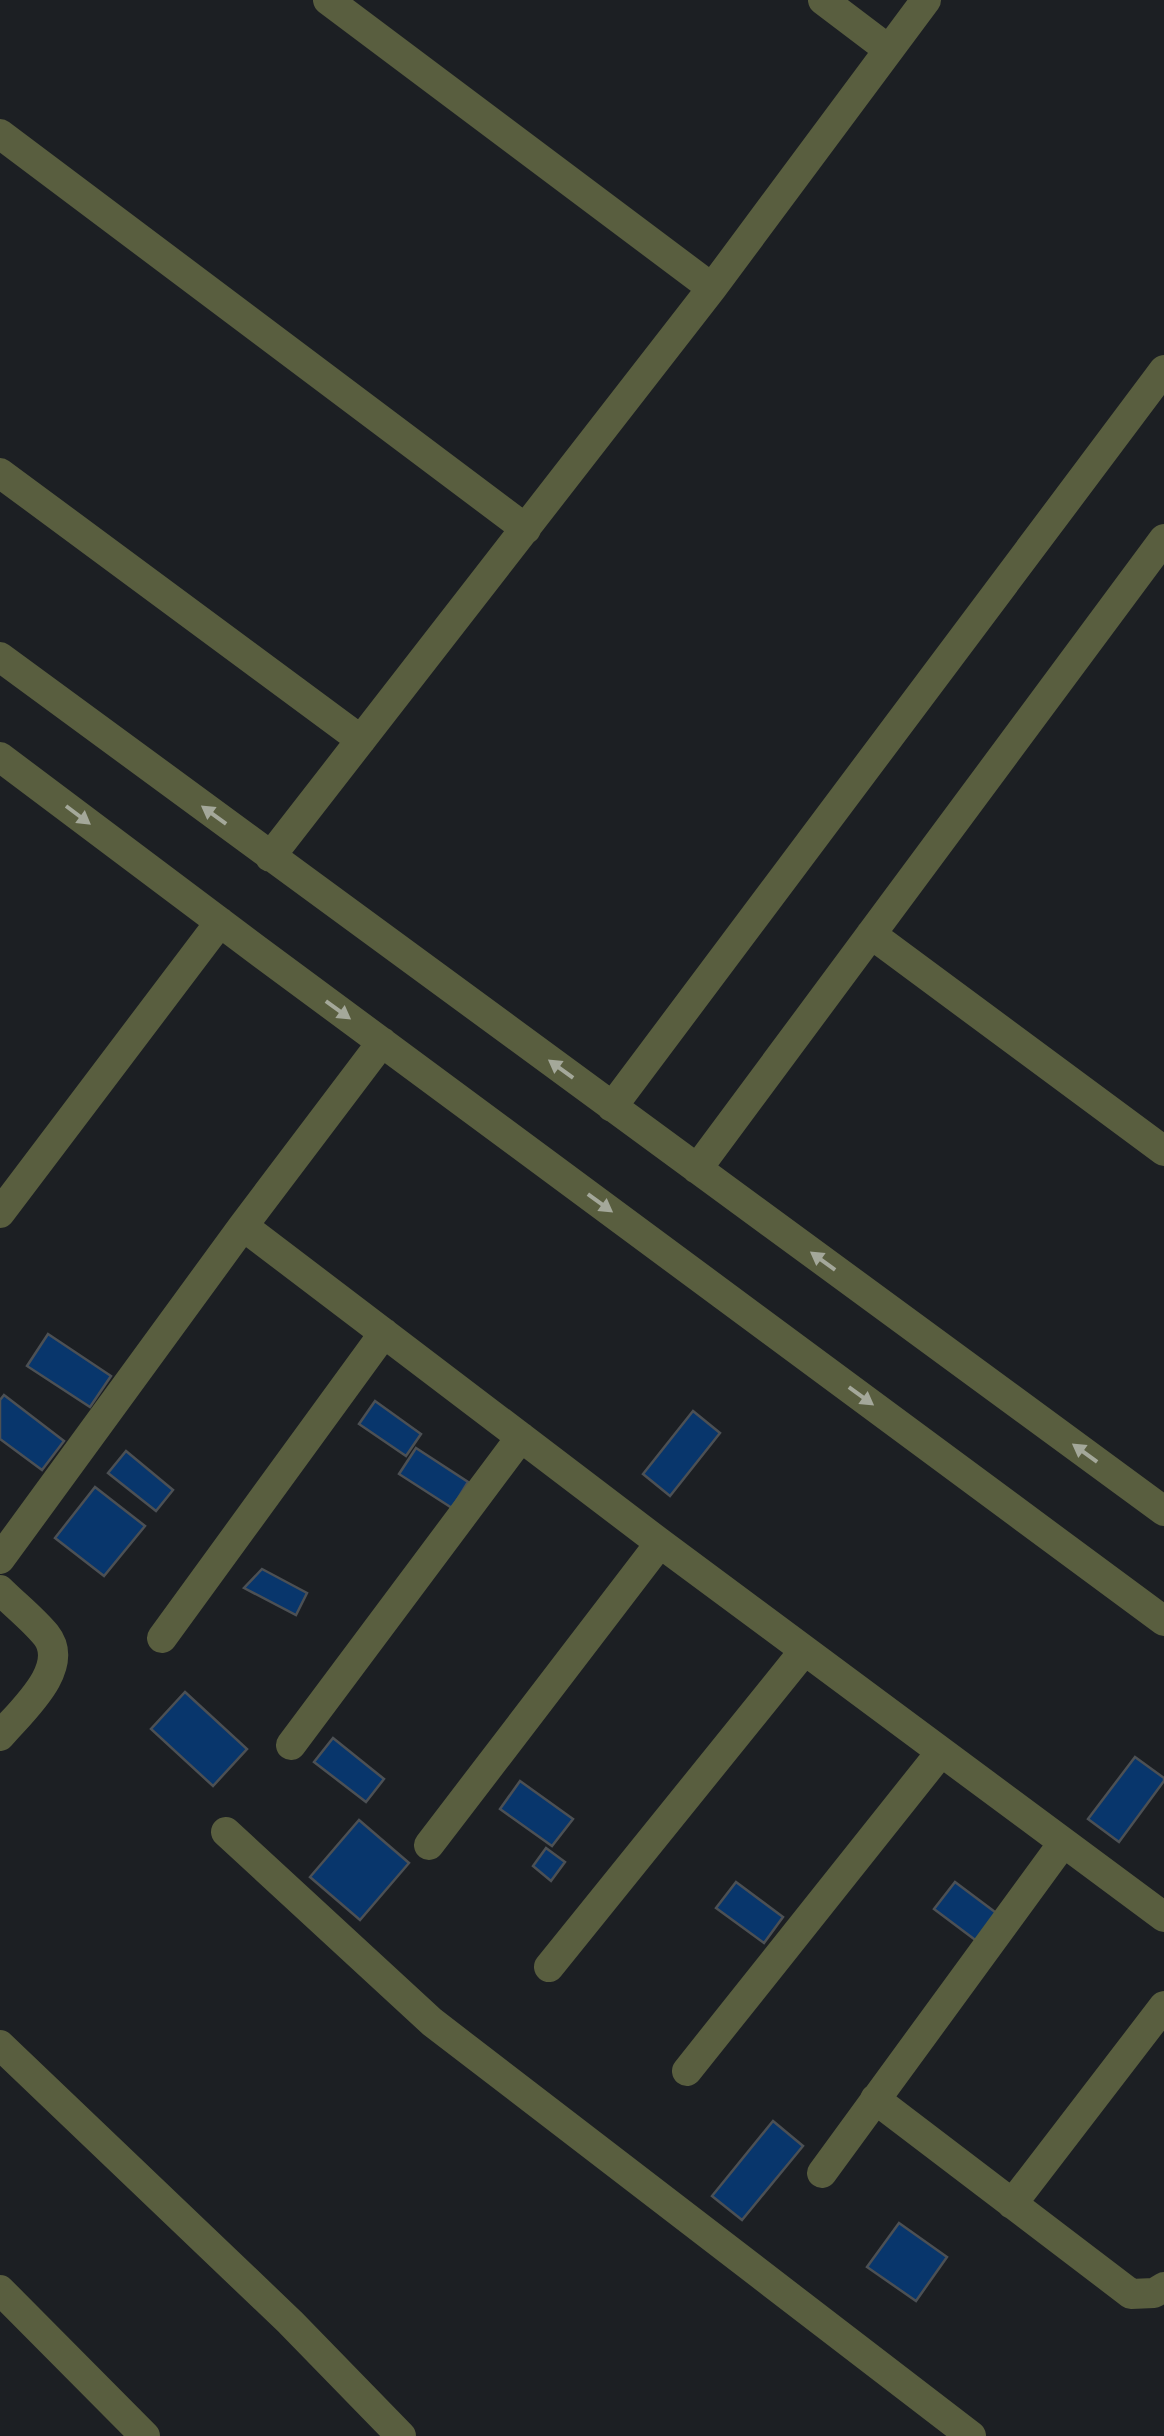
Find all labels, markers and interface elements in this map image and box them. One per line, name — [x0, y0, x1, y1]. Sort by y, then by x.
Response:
one-way arrow — [65, 805, 91, 825]
one-way arrow — [200, 806, 227, 826]
one-way arrow — [325, 999, 351, 1019]
one-way arrow — [547, 1060, 574, 1080]
one-way arrow — [587, 1193, 613, 1212]
one-way arrow — [810, 1252, 836, 1271]
one-way arrow — [848, 1386, 874, 1406]
one-way arrow — [1072, 1444, 1098, 1463]

